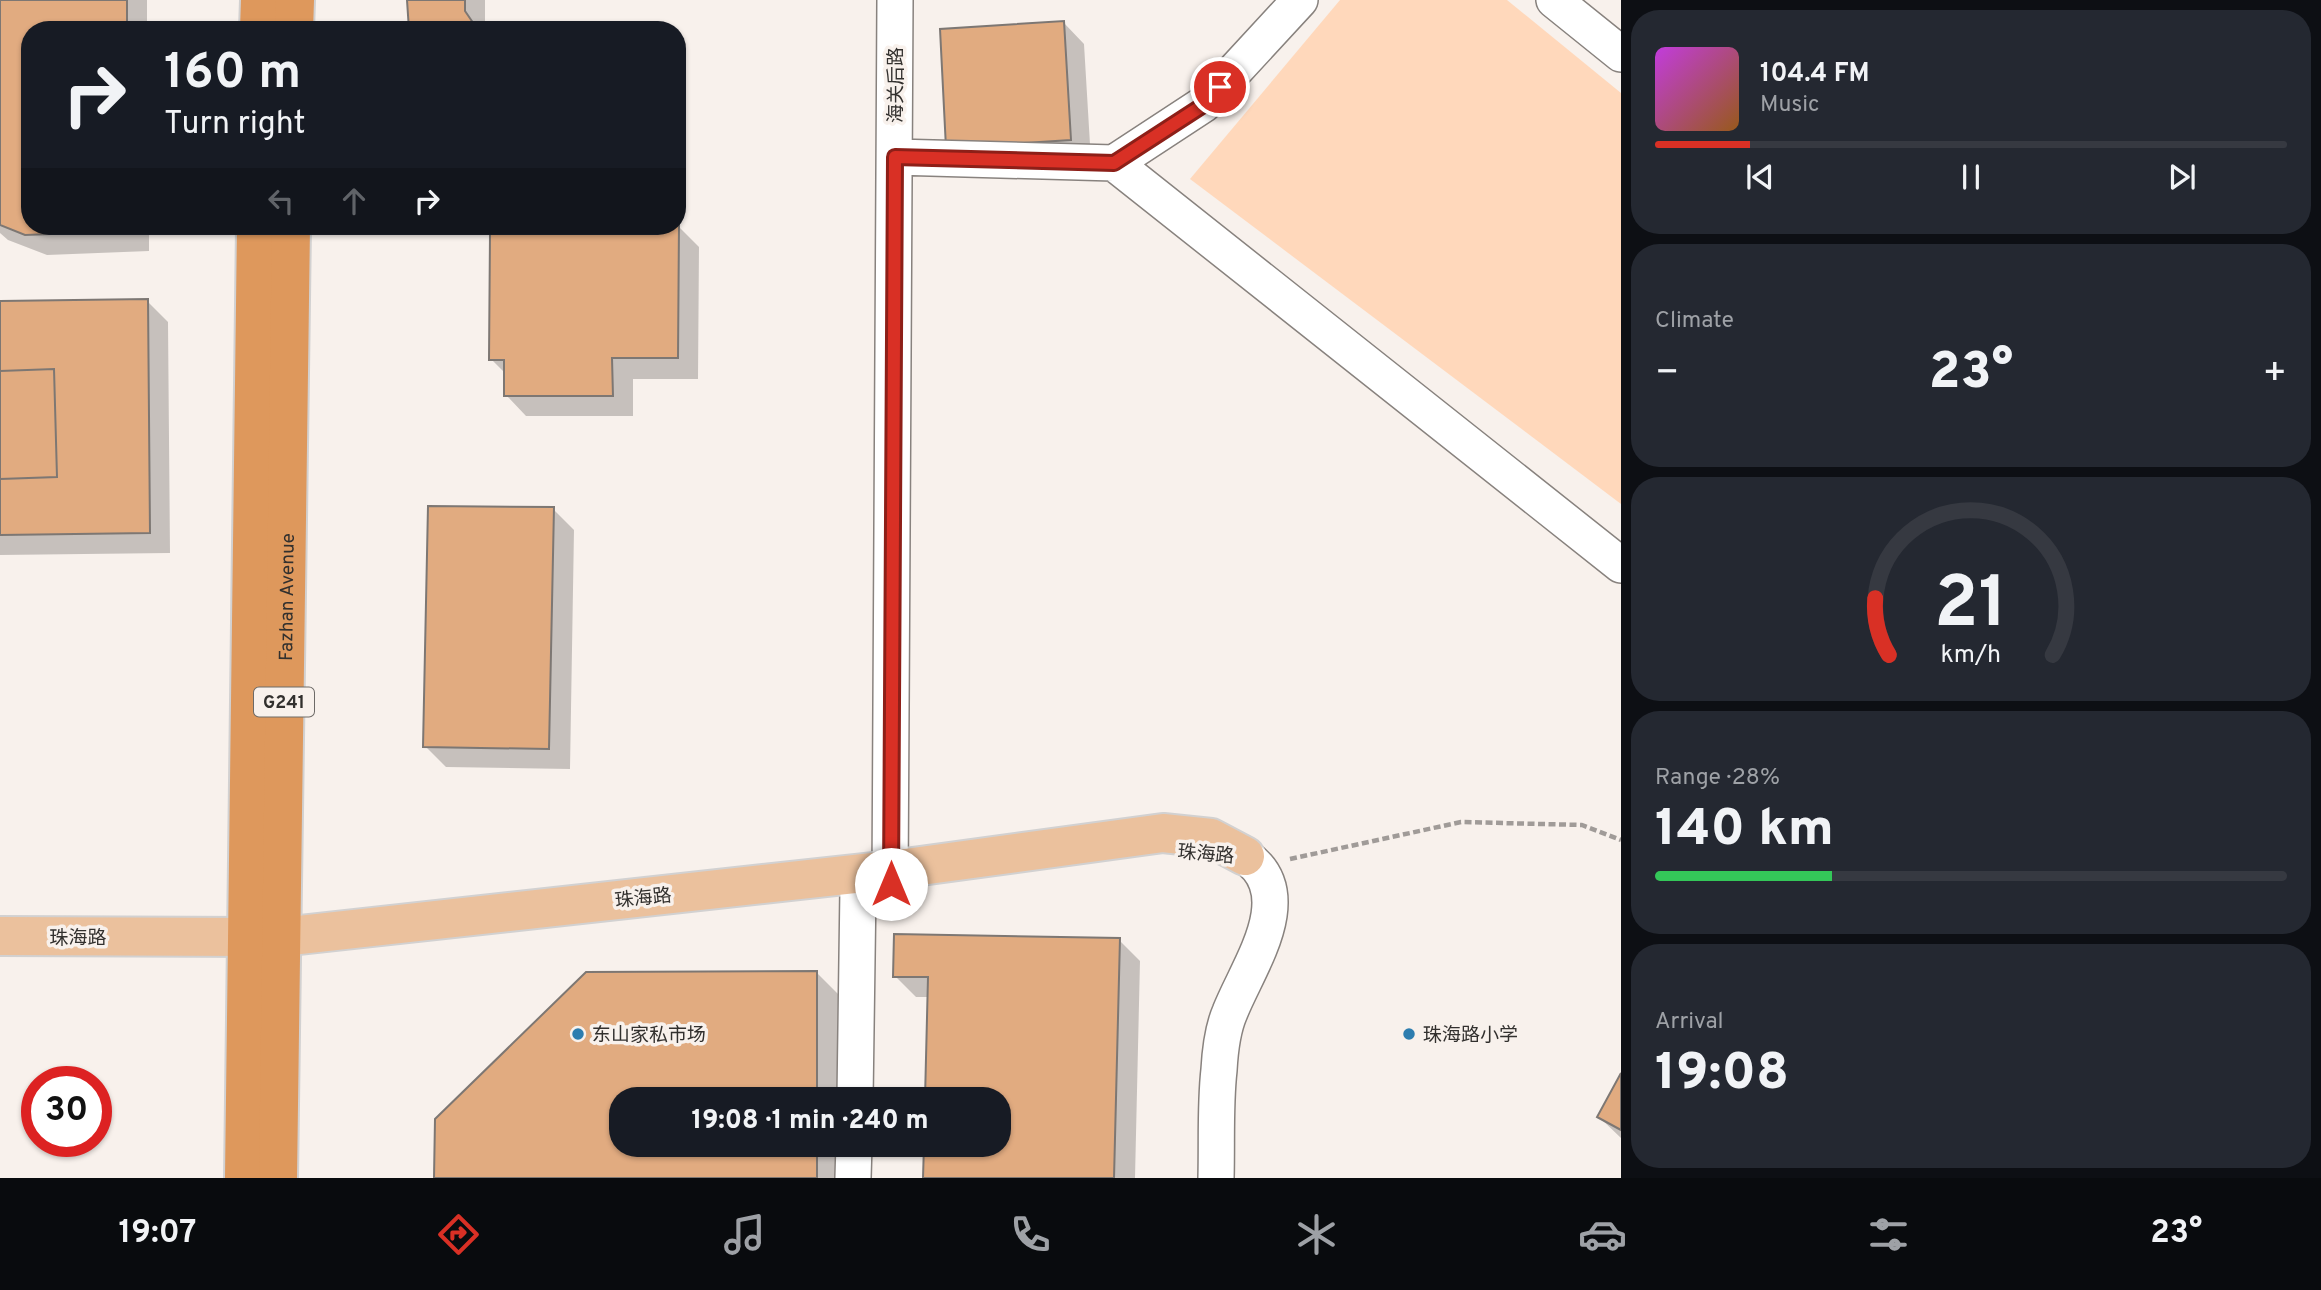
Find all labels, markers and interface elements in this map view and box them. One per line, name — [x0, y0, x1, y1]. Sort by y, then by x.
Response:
text: 160 m — [164, 44, 301, 106]
street label: 海关后路 — [885, 47, 909, 123]
icon: right — [49, 49, 140, 140]
pin — [1190, 57, 1250, 117]
text: 104.4 FM — [1760, 58, 1870, 91]
icon: arrive — [1201, 68, 1239, 106]
text: Music — [1760, 91, 1820, 120]
text: Turn right — [164, 105, 306, 145]
icon: previous — [1741, 158, 1779, 196]
icon: pause — [1952, 158, 1990, 196]
icon: next — [2163, 158, 2201, 196]
icon: left — [262, 182, 300, 220]
icon: ahead — [335, 182, 373, 220]
icon: right — [408, 182, 446, 220]
text: Climate — [1655, 307, 1734, 336]
text: 23° — [1929, 341, 2013, 407]
text: − — [1655, 350, 1680, 399]
text: + — [2262, 350, 2287, 399]
street label: Fazhan Avenue — [275, 533, 301, 661]
text: 21 — [1934, 561, 2008, 653]
text: km/h — [1941, 640, 2001, 672]
road number: G241 — [254, 688, 314, 716]
text: Range · 28% — [1655, 764, 1780, 793]
text: 140 km — [1655, 798, 1834, 864]
street label: 珠海路 — [1176, 841, 1235, 869]
position arrow — [854, 847, 928, 921]
street label: 珠海路 — [614, 884, 673, 914]
street label: 珠海路 — [49, 927, 107, 951]
text: Arrival — [1655, 1008, 1724, 1037]
place label: 东山家私市场 — [592, 1024, 706, 1048]
place label: 珠海路小学 — [1423, 1024, 1518, 1048]
marker: 东山家私市场 — [570, 1026, 586, 1042]
marker: 珠海路小学 — [1401, 1026, 1417, 1042]
text: 19:08 — [1655, 1042, 1789, 1108]
speed limit sign: 30 — [21, 1066, 112, 1157]
text: 19:08 · 1 min · 240 m — [692, 1105, 928, 1138]
icon: directions — [434, 1210, 483, 1259]
icon: music — [720, 1210, 769, 1259]
icon: phone — [1006, 1210, 1055, 1259]
icon: climate — [1292, 1210, 1341, 1259]
icon: car — [1578, 1210, 1627, 1259]
icon: filters — [1864, 1210, 1913, 1259]
text: 19:07 — [119, 1214, 196, 1254]
text: 23° — [2150, 1214, 2202, 1254]

